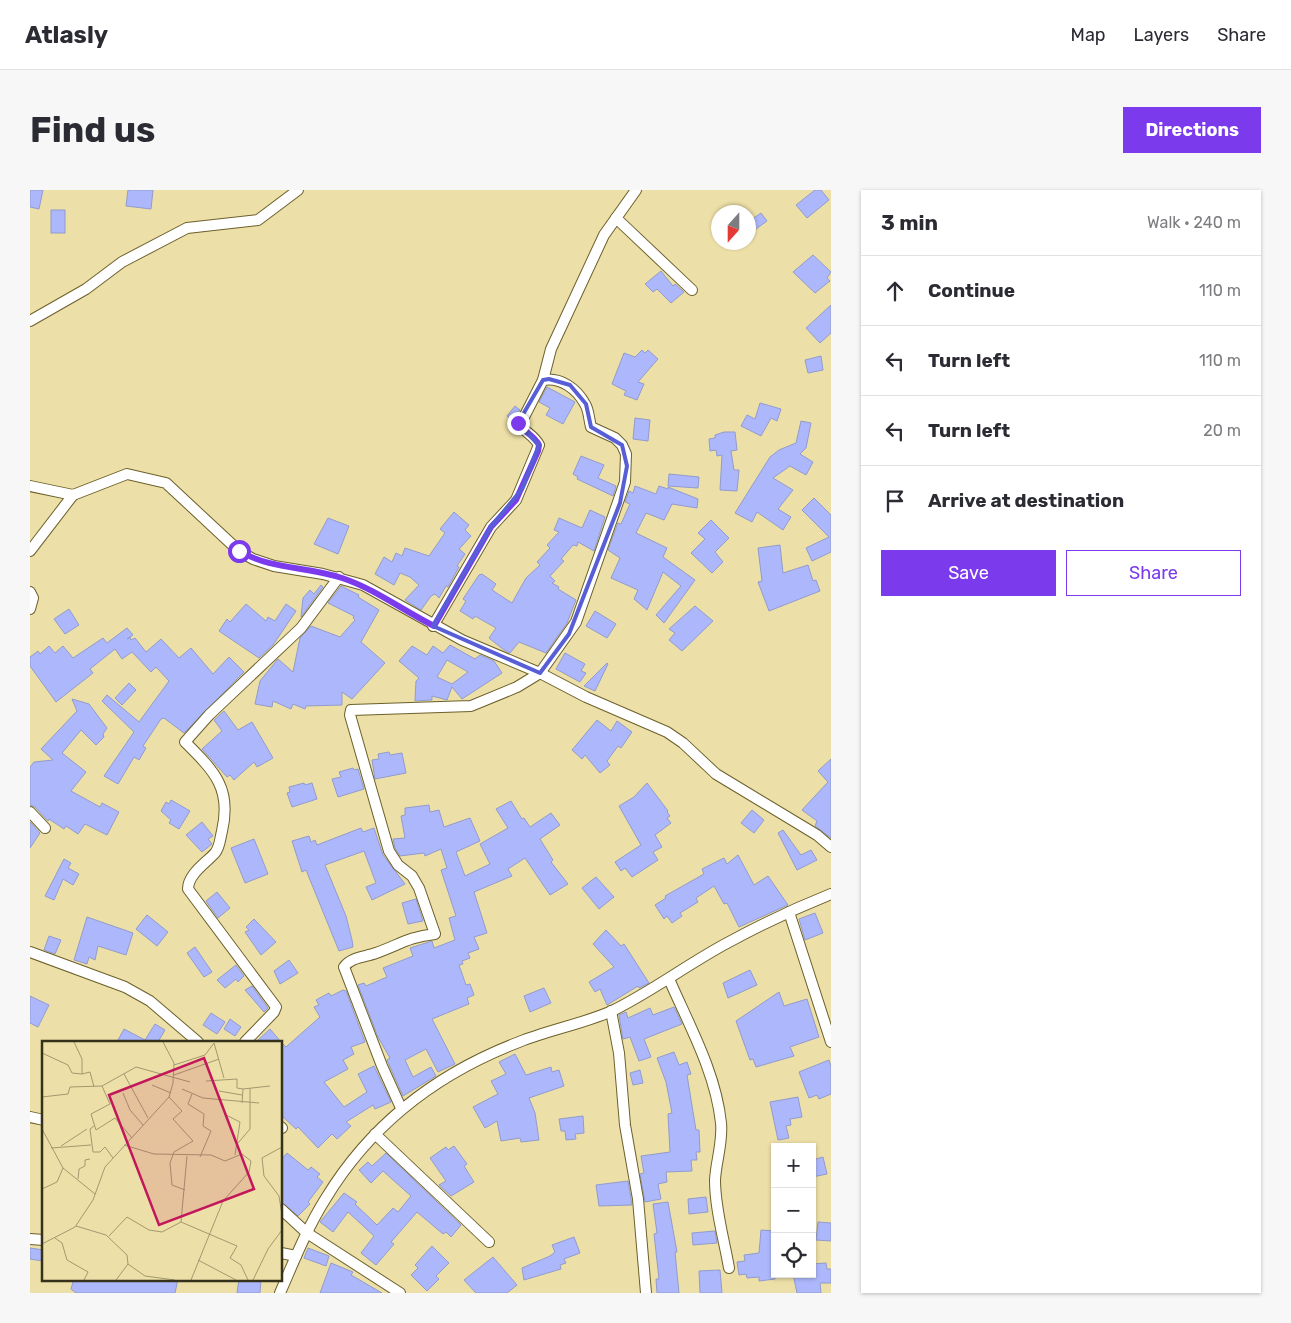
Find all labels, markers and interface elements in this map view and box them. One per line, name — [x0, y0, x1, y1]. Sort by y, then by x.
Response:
text: Atlasly — [25, 21, 108, 49]
text: Map — [1071, 24, 1106, 46]
text: Layers — [1134, 24, 1189, 46]
text: Share — [1217, 24, 1266, 46]
button: Directions — [1123, 107, 1261, 153]
text: Find us — [30, 109, 155, 151]
north arrow — [711, 205, 756, 250]
text: 3 min — [881, 210, 938, 235]
text: Walk · 240 m — [1147, 213, 1241, 232]
icon: ahead — [881, 277, 909, 305]
text: Continue — [928, 279, 1015, 302]
text: 110 m — [1199, 281, 1241, 300]
icon: left — [881, 347, 909, 375]
text: Turn left — [928, 349, 1010, 372]
text: 110 m — [1199, 351, 1241, 370]
route end — [507, 412, 530, 435]
icon: left — [881, 417, 909, 445]
text: Turn left — [928, 419, 1010, 442]
text: 20 m — [1203, 421, 1241, 440]
icon: arrive — [881, 487, 909, 515]
text: Arrive at destination — [928, 489, 1124, 512]
route start — [228, 540, 251, 563]
button: Save — [881, 550, 1056, 596]
button: Share — [1066, 550, 1241, 596]
inset map — [42, 1041, 282, 1280]
map controls — [771, 1143, 816, 1278]
button: + — [771, 1143, 816, 1188]
button: − — [771, 1188, 816, 1233]
button: locate — [771, 1233, 816, 1278]

